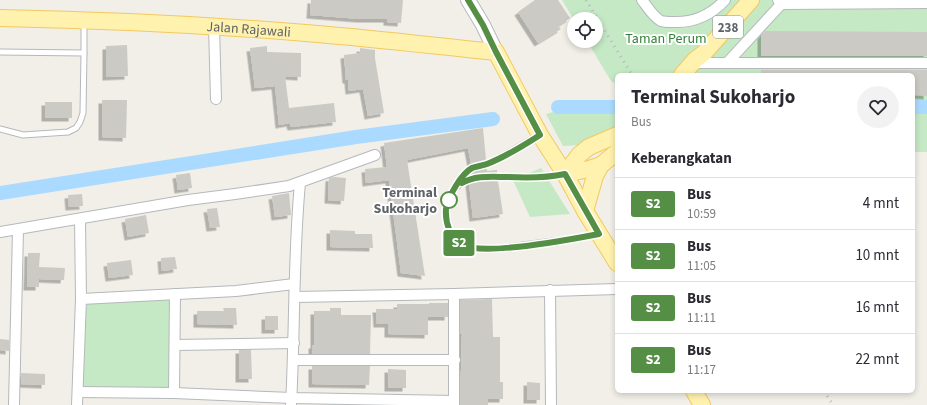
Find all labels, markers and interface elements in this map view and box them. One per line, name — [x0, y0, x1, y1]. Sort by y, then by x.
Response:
map controls — [567, 12, 603, 48]
button: locate — [567, 12, 603, 48]
road number: 238 — [713, 16, 743, 38]
street label: Jalan Rajawali — [206, 17, 292, 43]
park label: Taman Perum — [625, 29, 707, 49]
text: Terminal Sukoharjo — [631, 84, 795, 111]
button: heart — [857, 86, 899, 128]
text: Bus — [631, 113, 651, 131]
text: Keberangkatan — [631, 148, 732, 169]
place label: Terminal Sukoharjo — [374, 183, 437, 219]
text: Bus — [687, 184, 711, 205]
marker: Terminal Sukoharjo — [440, 191, 458, 209]
text: 4 mnt — [863, 193, 899, 214]
text: S2 — [645, 194, 661, 214]
text: 10:59 — [687, 205, 716, 223]
line badge: S2 — [441, 230, 477, 256]
text: S2 — [451, 233, 467, 253]
text: Bus — [687, 236, 711, 257]
text: 10 mnt — [855, 245, 899, 266]
text: S2 — [645, 246, 661, 266]
text: 11:05 — [687, 257, 716, 275]
text: Bus — [687, 288, 711, 309]
text: 16 mnt — [855, 297, 899, 318]
text: S2 — [645, 298, 661, 318]
text: 11:11 — [687, 309, 716, 327]
text: Bus — [687, 340, 711, 361]
text: 22 mnt — [855, 349, 899, 370]
text: S2 — [645, 350, 661, 370]
text: 11:17 — [687, 361, 716, 379]

